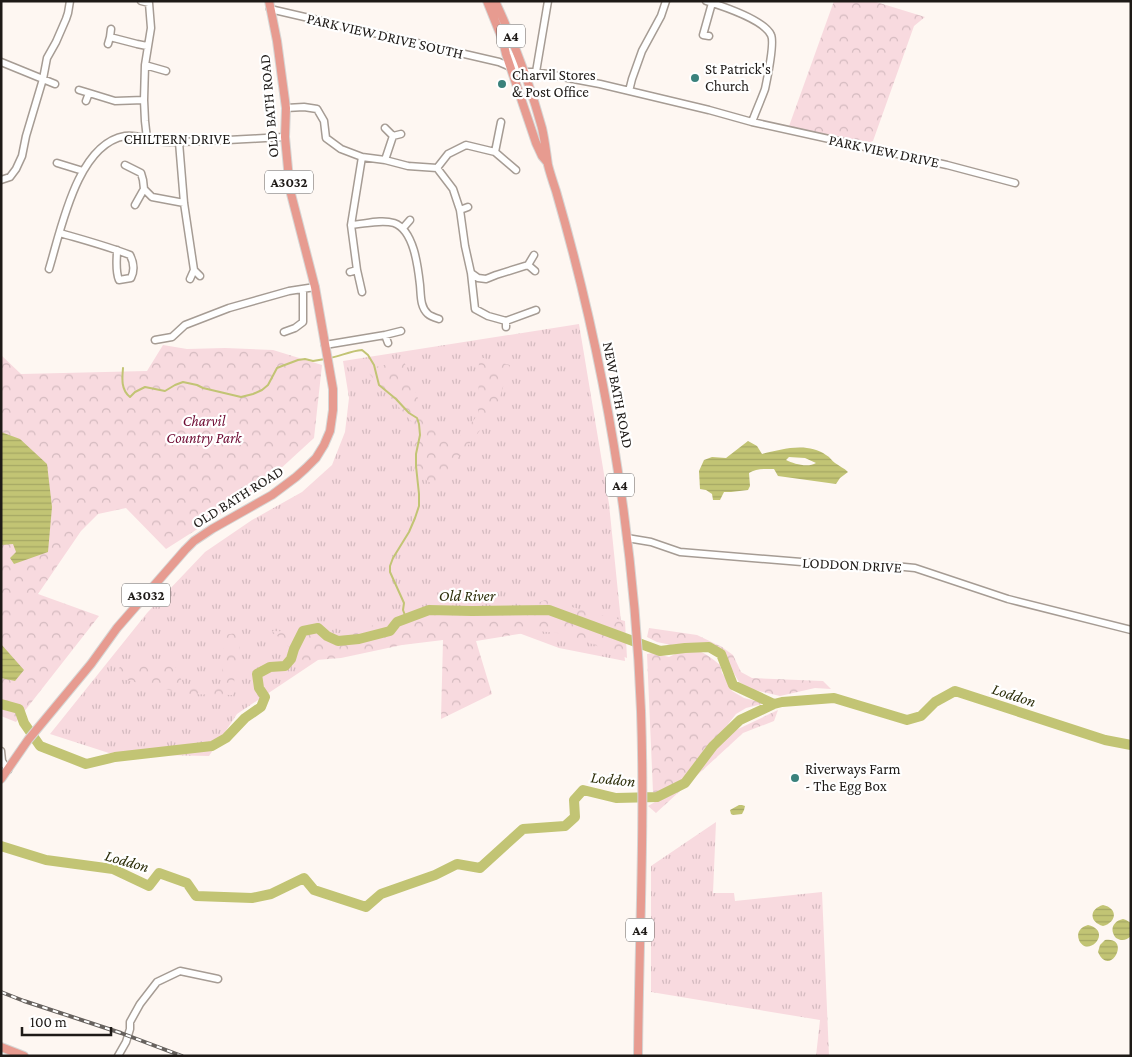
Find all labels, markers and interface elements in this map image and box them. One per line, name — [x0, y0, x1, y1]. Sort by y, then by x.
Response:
street label: PARK VIEW DRIVE SOUTH — [305, 10, 465, 62]
road number: A4 — [497, 24, 525, 48]
street label: OLD BATH ROAD — [257, 54, 281, 158]
place label: St Patrick's Church — [705, 61, 771, 94]
place label: Charvil Stores & Post Office — [512, 67, 596, 100]
marker: St Patrick's Church — [689, 72, 701, 84]
marker: Charvil Stores & Post Office — [496, 78, 508, 90]
street label: CHILTERN DRIVE — [124, 131, 230, 147]
street label: PARK VIEW DRIVE — [827, 131, 941, 171]
road number: A3032 — [265, 170, 313, 193]
street label: NEW BATH ROAD — [600, 340, 636, 450]
park label: Charvil Country Park — [166, 413, 243, 447]
street label: OLD BATH ROAD — [190, 463, 286, 531]
road number: A4 — [606, 474, 634, 496]
street label: LODDON DRIVE — [802, 554, 902, 576]
road number: A3032 — [122, 584, 170, 606]
water label: Old River — [439, 587, 496, 604]
water label: Loddon — [990, 680, 1038, 710]
place label: Riverways Farm - The Egg Box — [805, 761, 901, 795]
water label: Loddon — [590, 768, 636, 790]
marker: Riverways Farm - The Egg Box — [789, 772, 801, 784]
water label: Loddon — [103, 847, 151, 875]
road number: A4 — [626, 918, 654, 942]
scale bar — [22, 1004, 111, 1036]
text: 100 m — [30, 1014, 67, 1030]

